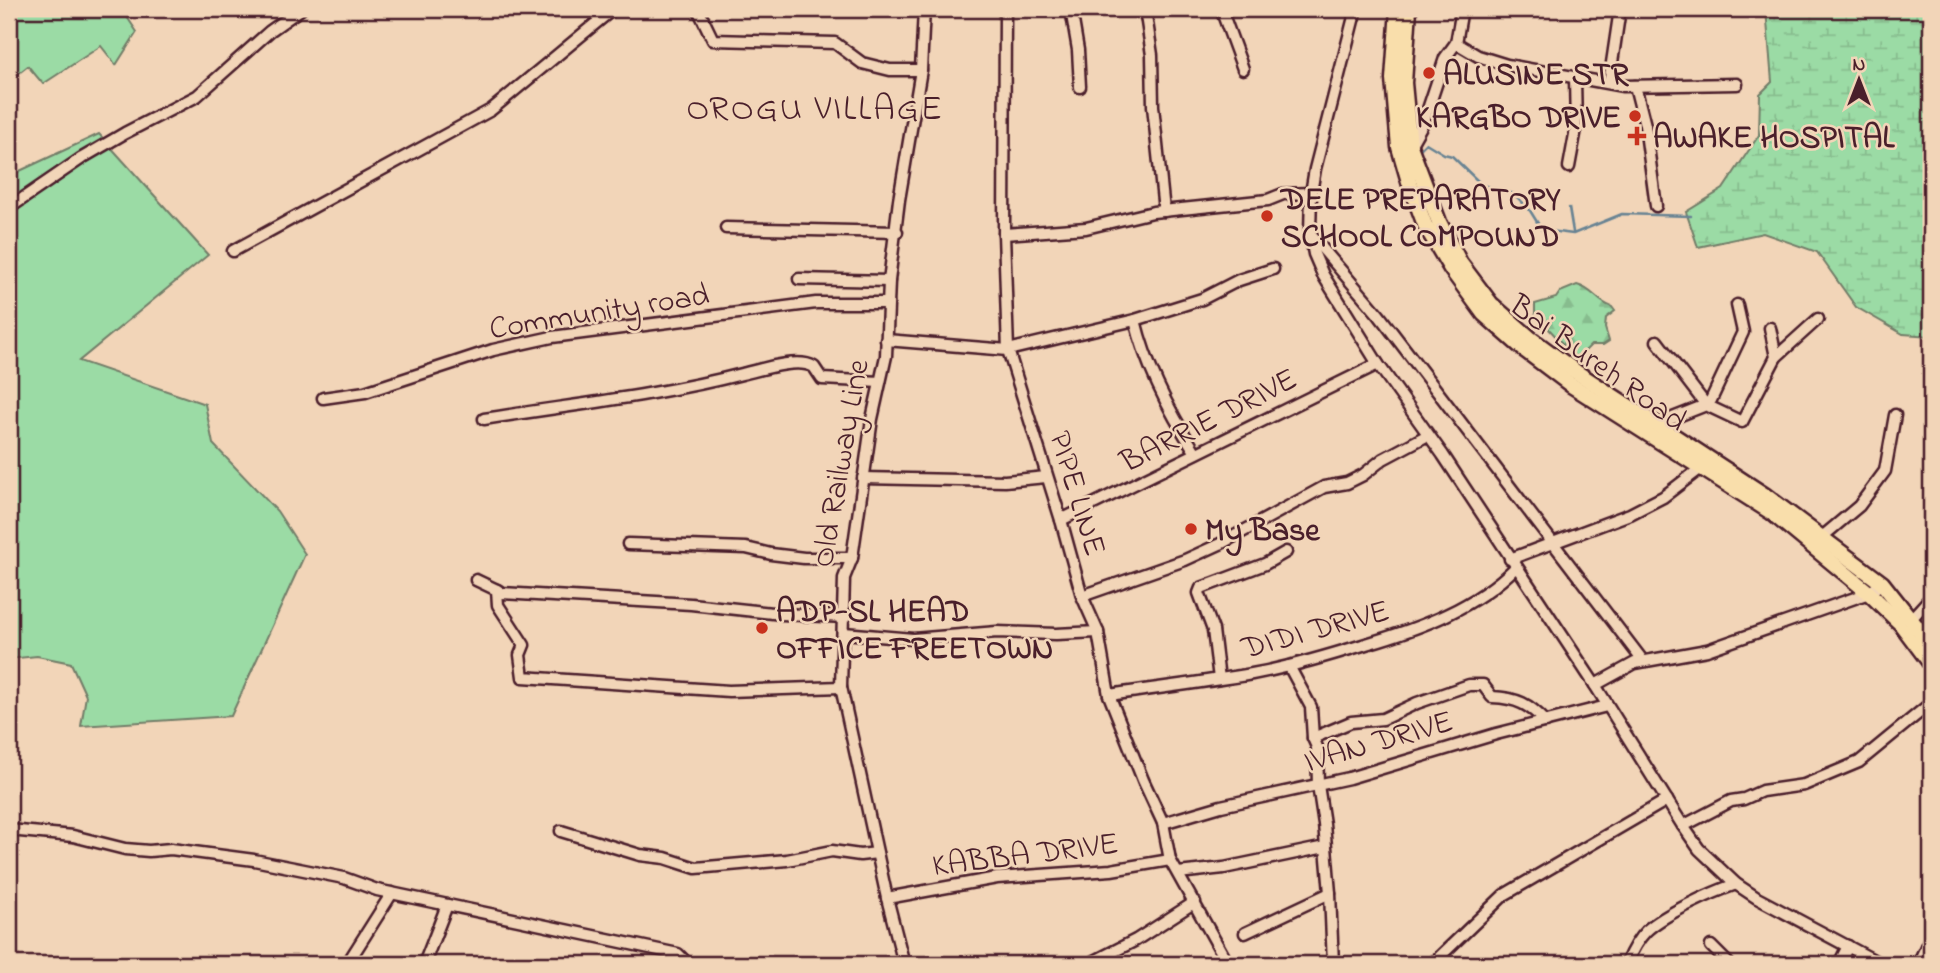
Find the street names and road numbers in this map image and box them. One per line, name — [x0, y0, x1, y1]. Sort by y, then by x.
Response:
street label: Community road — [486, 273, 713, 354]
street label: Bai Bureh Road — [1498, 284, 1695, 445]
street label: Old Railway Line — [801, 355, 884, 571]
street label: BARRIE DRIVE — [1112, 357, 1306, 487]
street label: PIPE LINE — [1034, 426, 1117, 562]
street label: DIDI DRIVE — [1236, 589, 1395, 674]
street label: IVAN DRIVE — [1299, 700, 1459, 787]
street label: KABBA DRIVE — [930, 822, 1121, 891]

